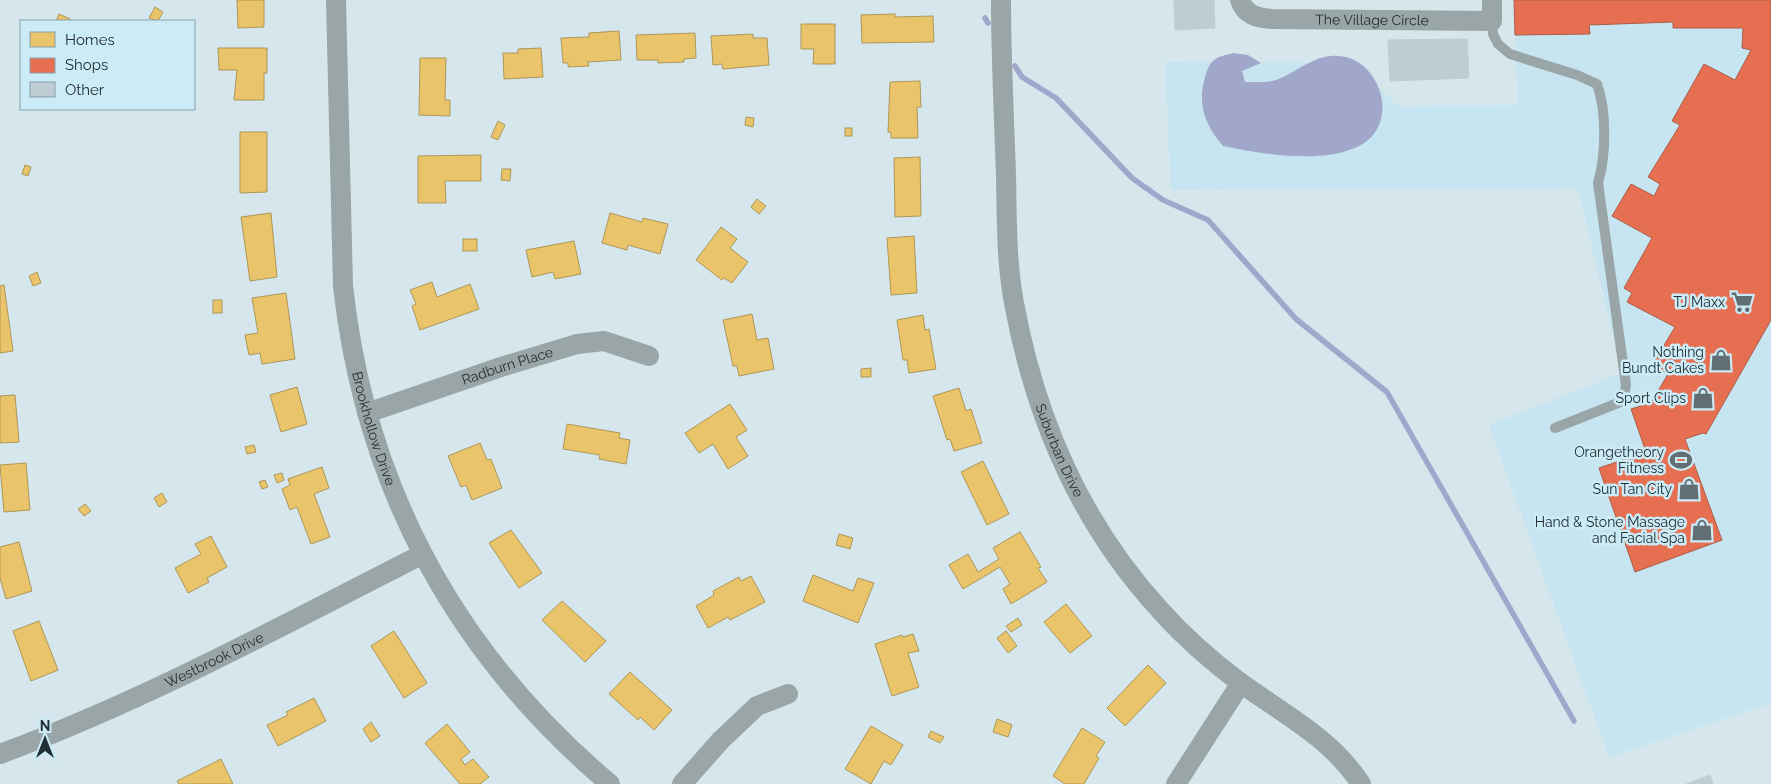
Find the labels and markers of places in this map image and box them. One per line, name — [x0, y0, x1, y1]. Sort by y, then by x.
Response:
supermarket icon: TJ Maxx — [1729, 289, 1755, 315]
place label: TJ Maxx — [1674, 294, 1725, 310]
place label: Nothing Bundt Cakes — [1622, 344, 1704, 376]
shop icon: Nothing Bundt Cakes — [1708, 347, 1734, 373]
shop icon: Sport Clips — [1690, 385, 1716, 411]
place label: Sport Clips — [1615, 390, 1686, 406]
place label: Orangetheory Fitness — [1574, 444, 1664, 476]
sports icon: Orangetheory Fitness — [1668, 447, 1694, 473]
shop icon: Sun Tan City — [1676, 476, 1702, 502]
place label: Sun Tan City — [1592, 481, 1672, 497]
place label: Hand & Stone Massage and Facial Spa — [1535, 514, 1685, 546]
shop icon: Hand & Stone Massage and Facial Spa — [1689, 517, 1715, 543]

